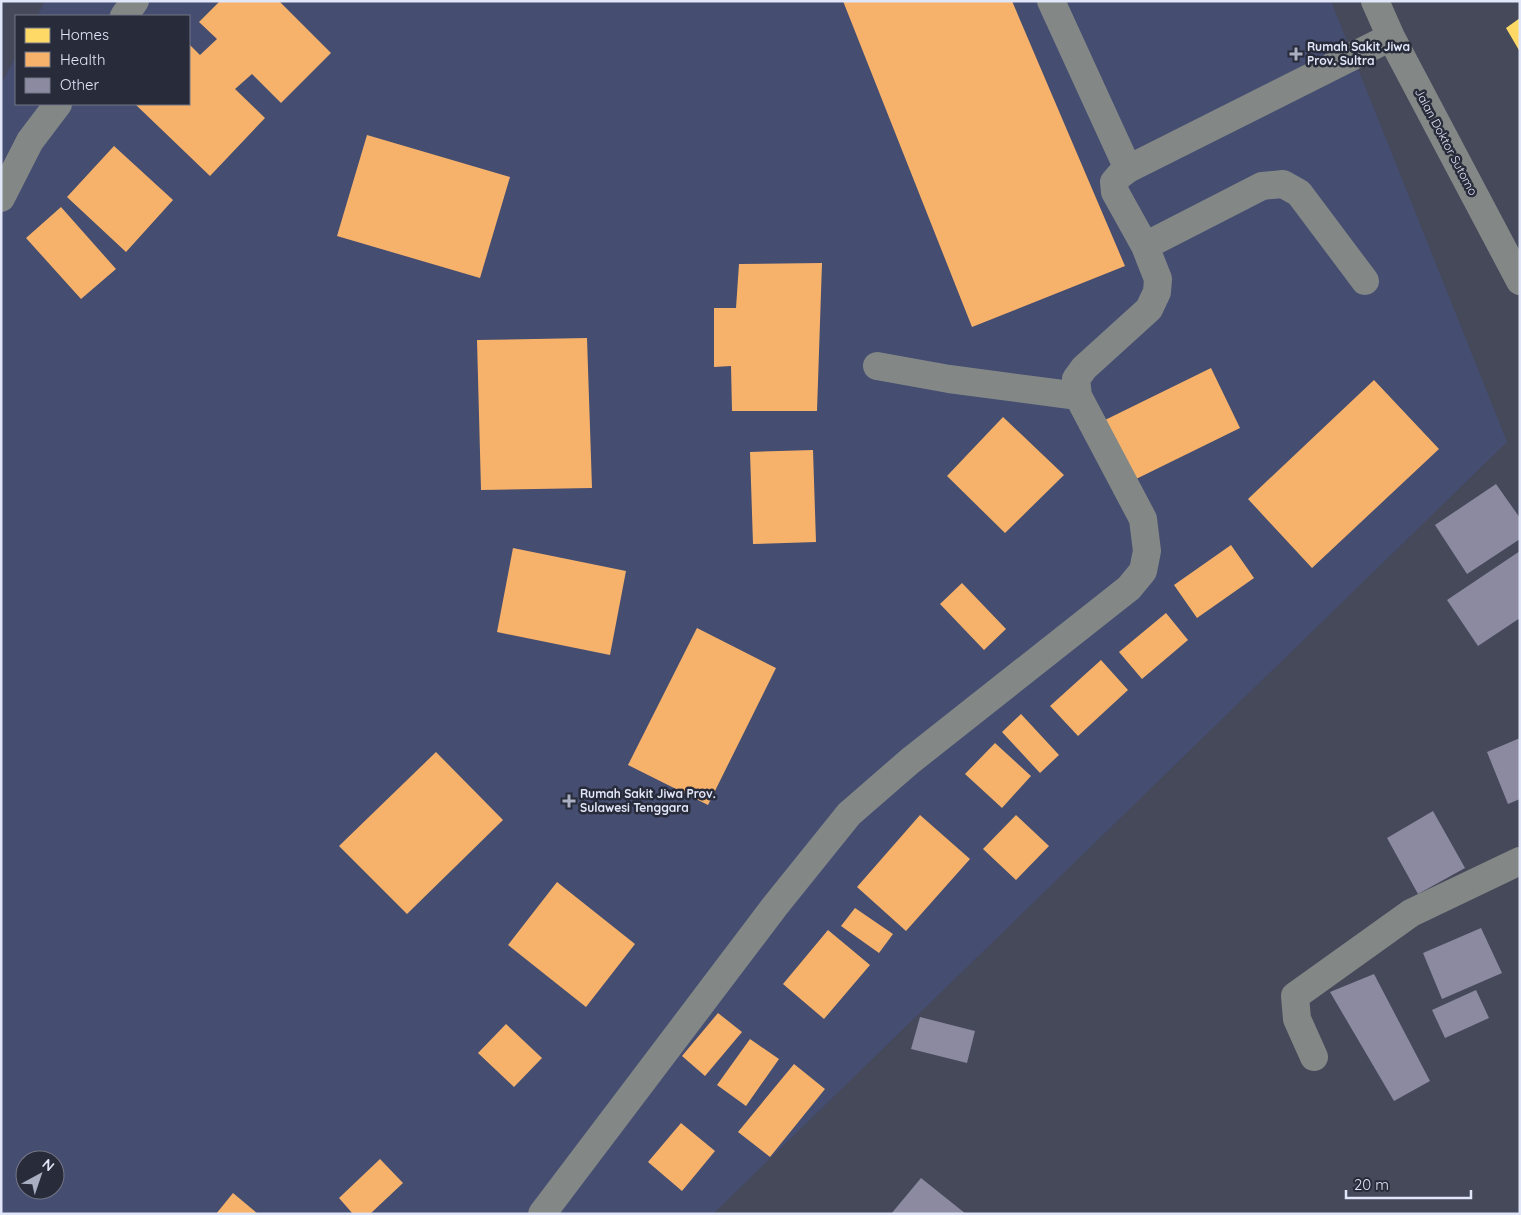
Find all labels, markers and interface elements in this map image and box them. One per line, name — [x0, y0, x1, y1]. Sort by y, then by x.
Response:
legend — [15, 15, 190, 105]
text: Homes — [60, 25, 109, 44]
place label: Rumah Sakit Jiwa Prov. Sultra — [1307, 39, 1410, 68]
marker: Rumah Sakit Jiwa Prov. Sultra — [1289, 47, 1303, 61]
text: Health — [60, 50, 105, 69]
text: Other — [60, 75, 100, 94]
street label: Jalan Doktor Sutomo — [1412, 86, 1481, 198]
place label: Rumah Sakit Jiwa Prov. Sulawesi Tenggara — [580, 786, 716, 815]
marker: Rumah Sakit Jiwa Prov. Sulawesi Tenggara — [562, 794, 576, 808]
north arrow — [15, 1150, 65, 1200]
text: N — [39, 1155, 58, 1175]
scale bar — [1346, 1168, 1471, 1200]
text: 20 m — [1354, 1175, 1389, 1194]

